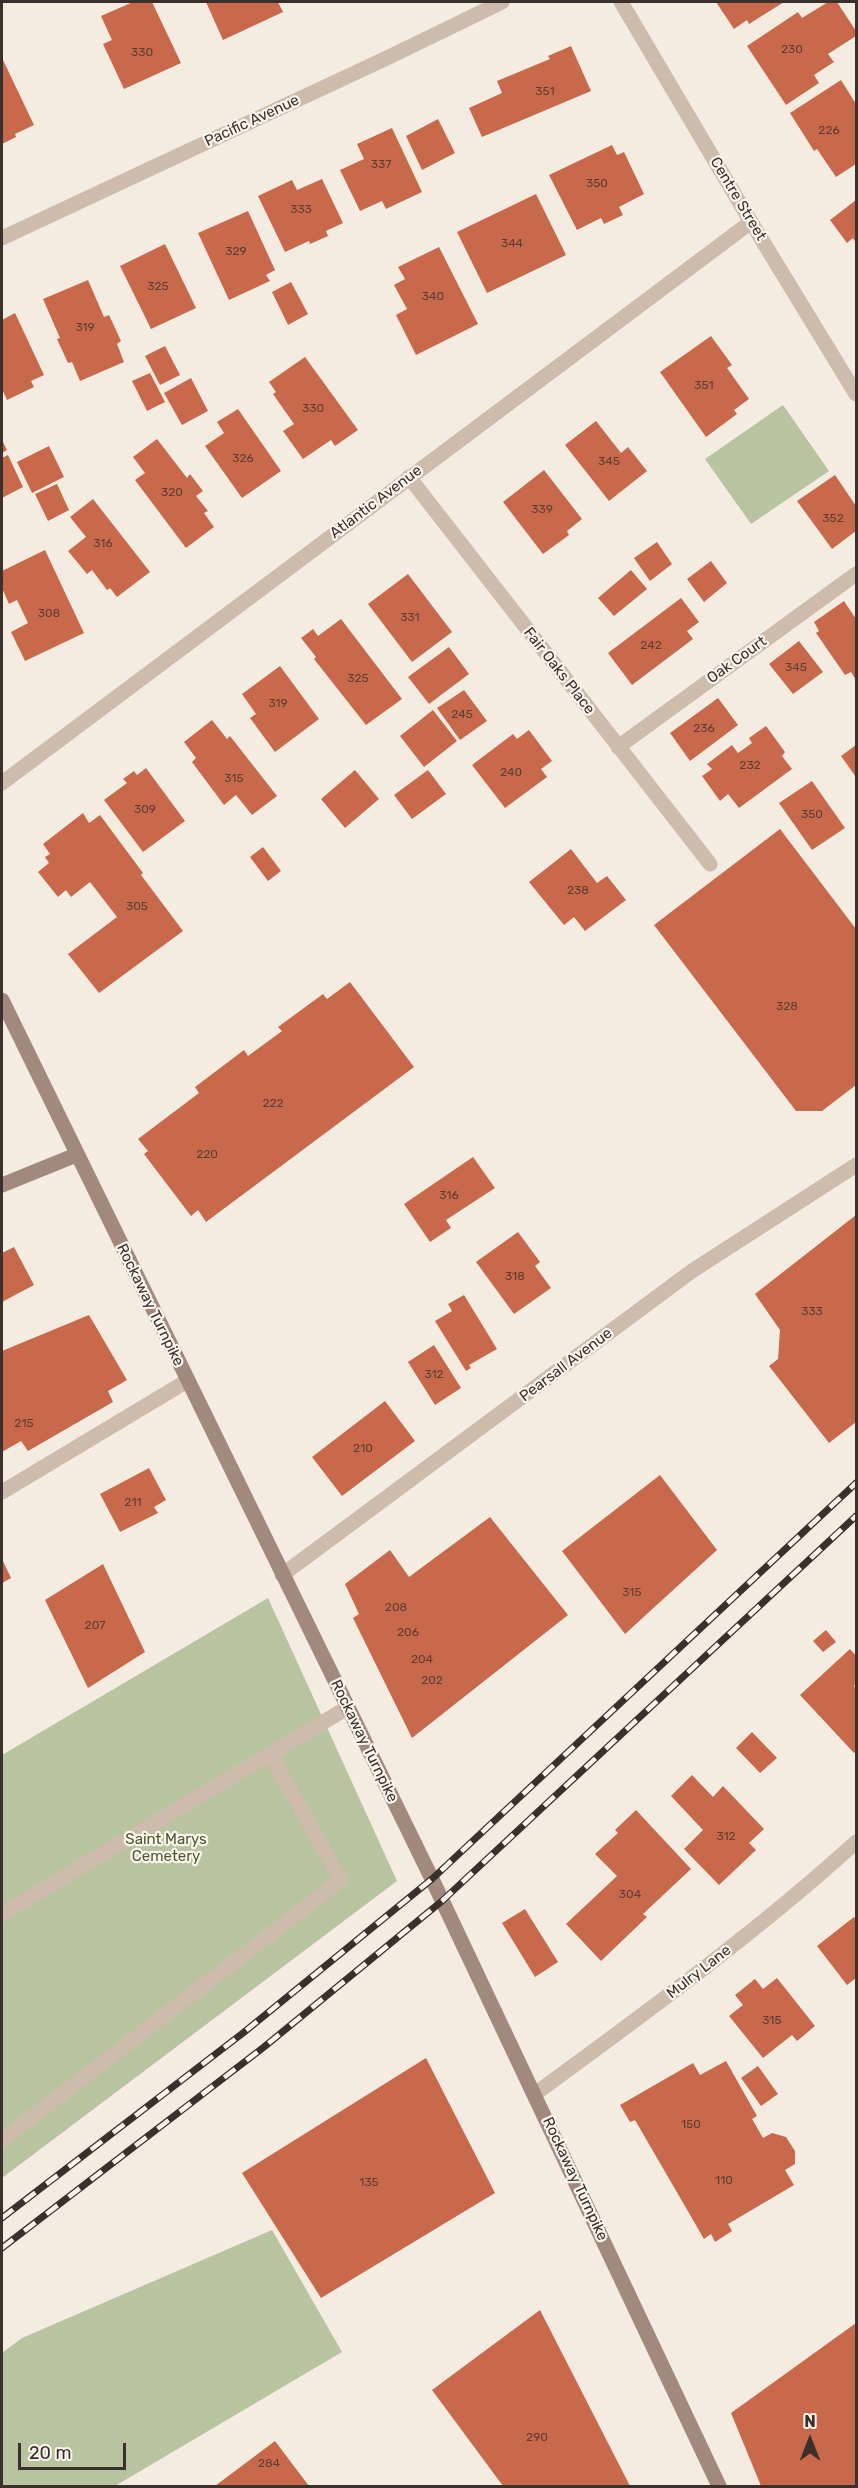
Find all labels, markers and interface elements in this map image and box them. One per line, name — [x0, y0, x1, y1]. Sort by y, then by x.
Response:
house number: 230 — [781, 43, 803, 57]
house number: 330 — [131, 46, 153, 60]
house number: 351 — [535, 85, 555, 99]
street label: Pacific Avenue — [202, 91, 302, 151]
house number: 226 — [818, 124, 840, 138]
street label: Centre Street — [706, 154, 770, 244]
house number: 337 — [371, 158, 391, 172]
house number: 350 — [586, 177, 608, 191]
house number: 333 — [290, 203, 312, 217]
house number: 344 — [501, 237, 523, 251]
house number: 329 — [225, 245, 247, 259]
house number: 325 — [147, 280, 169, 294]
house number: 340 — [422, 290, 444, 304]
house number: 319 — [75, 321, 95, 335]
house number: 351 — [694, 379, 714, 393]
house number: 330 — [302, 402, 324, 416]
house number: 326 — [232, 452, 254, 466]
house number: 345 — [598, 455, 620, 469]
street label: Atlantic Avenue — [326, 462, 426, 542]
house number: 320 — [161, 486, 183, 500]
house number: 339 — [531, 503, 553, 517]
house number: 352 — [822, 512, 844, 526]
house number: 316 — [93, 537, 113, 551]
house number: 308 — [38, 607, 60, 621]
house number: 331 — [400, 611, 420, 625]
street label: Fair Oaks Place — [520, 624, 598, 718]
street label: Oak Court — [704, 632, 770, 688]
house number: 242 — [640, 639, 662, 653]
house number: 345 — [785, 661, 807, 675]
house number: 325 — [347, 672, 369, 686]
house number: 319 — [268, 697, 288, 711]
house number: 245 — [451, 708, 473, 722]
house number: 236 — [693, 722, 715, 736]
house number: 232 — [739, 759, 761, 773]
house number: 240 — [500, 766, 522, 780]
house number: 315 — [224, 772, 244, 786]
house number: 309 — [134, 803, 156, 817]
house number: 350 — [801, 808, 823, 822]
house number: 238 — [567, 884, 589, 898]
house number: 305 — [126, 900, 148, 914]
house number: 328 — [776, 1000, 798, 1014]
house number: 222 — [262, 1097, 284, 1111]
house number: 220 — [196, 1148, 218, 1162]
house number: 316 — [439, 1189, 459, 1203]
street label: Rockaway Turnpike — [113, 1241, 187, 1369]
house number: 318 — [505, 1270, 525, 1284]
house number: 333 — [801, 1305, 823, 1319]
street label: Pearsall Avenue — [516, 1324, 616, 1406]
house number: 312 — [424, 1368, 444, 1382]
house number: 215 — [14, 1417, 34, 1431]
house number: 210 — [353, 1442, 373, 1456]
house number: 211 — [124, 1496, 142, 1510]
house number: 315 — [622, 1586, 642, 1600]
house number: 208 — [385, 1601, 407, 1615]
house number: 207 — [85, 1619, 105, 1633]
house number: 206 — [397, 1626, 419, 1640]
house number: 204 — [411, 1653, 433, 1667]
house number: 202 — [421, 1674, 443, 1688]
street label: Rockaway Turnpike — [327, 1677, 401, 1805]
house number: 312 — [716, 1830, 736, 1844]
park label: Saint Marys Cemetery — [125, 1831, 207, 1866]
house number: 304 — [619, 1888, 641, 1902]
street label: Mulry Lane — [663, 1941, 735, 2003]
house number: 315 — [762, 2014, 782, 2028]
street label: Rockaway Turnpike — [539, 2114, 611, 2244]
house number: 150 — [681, 2118, 701, 2132]
house number: 110 — [715, 2174, 733, 2188]
house number: 135 — [359, 2176, 379, 2190]
north arrow — [780, 2410, 840, 2470]
text: N — [804, 2412, 816, 2431]
scale bar — [21, 2431, 129, 2469]
house number: 290 — [526, 2431, 548, 2445]
text: 20 m — [29, 2442, 71, 2464]
house number: 284 — [258, 2457, 280, 2471]

